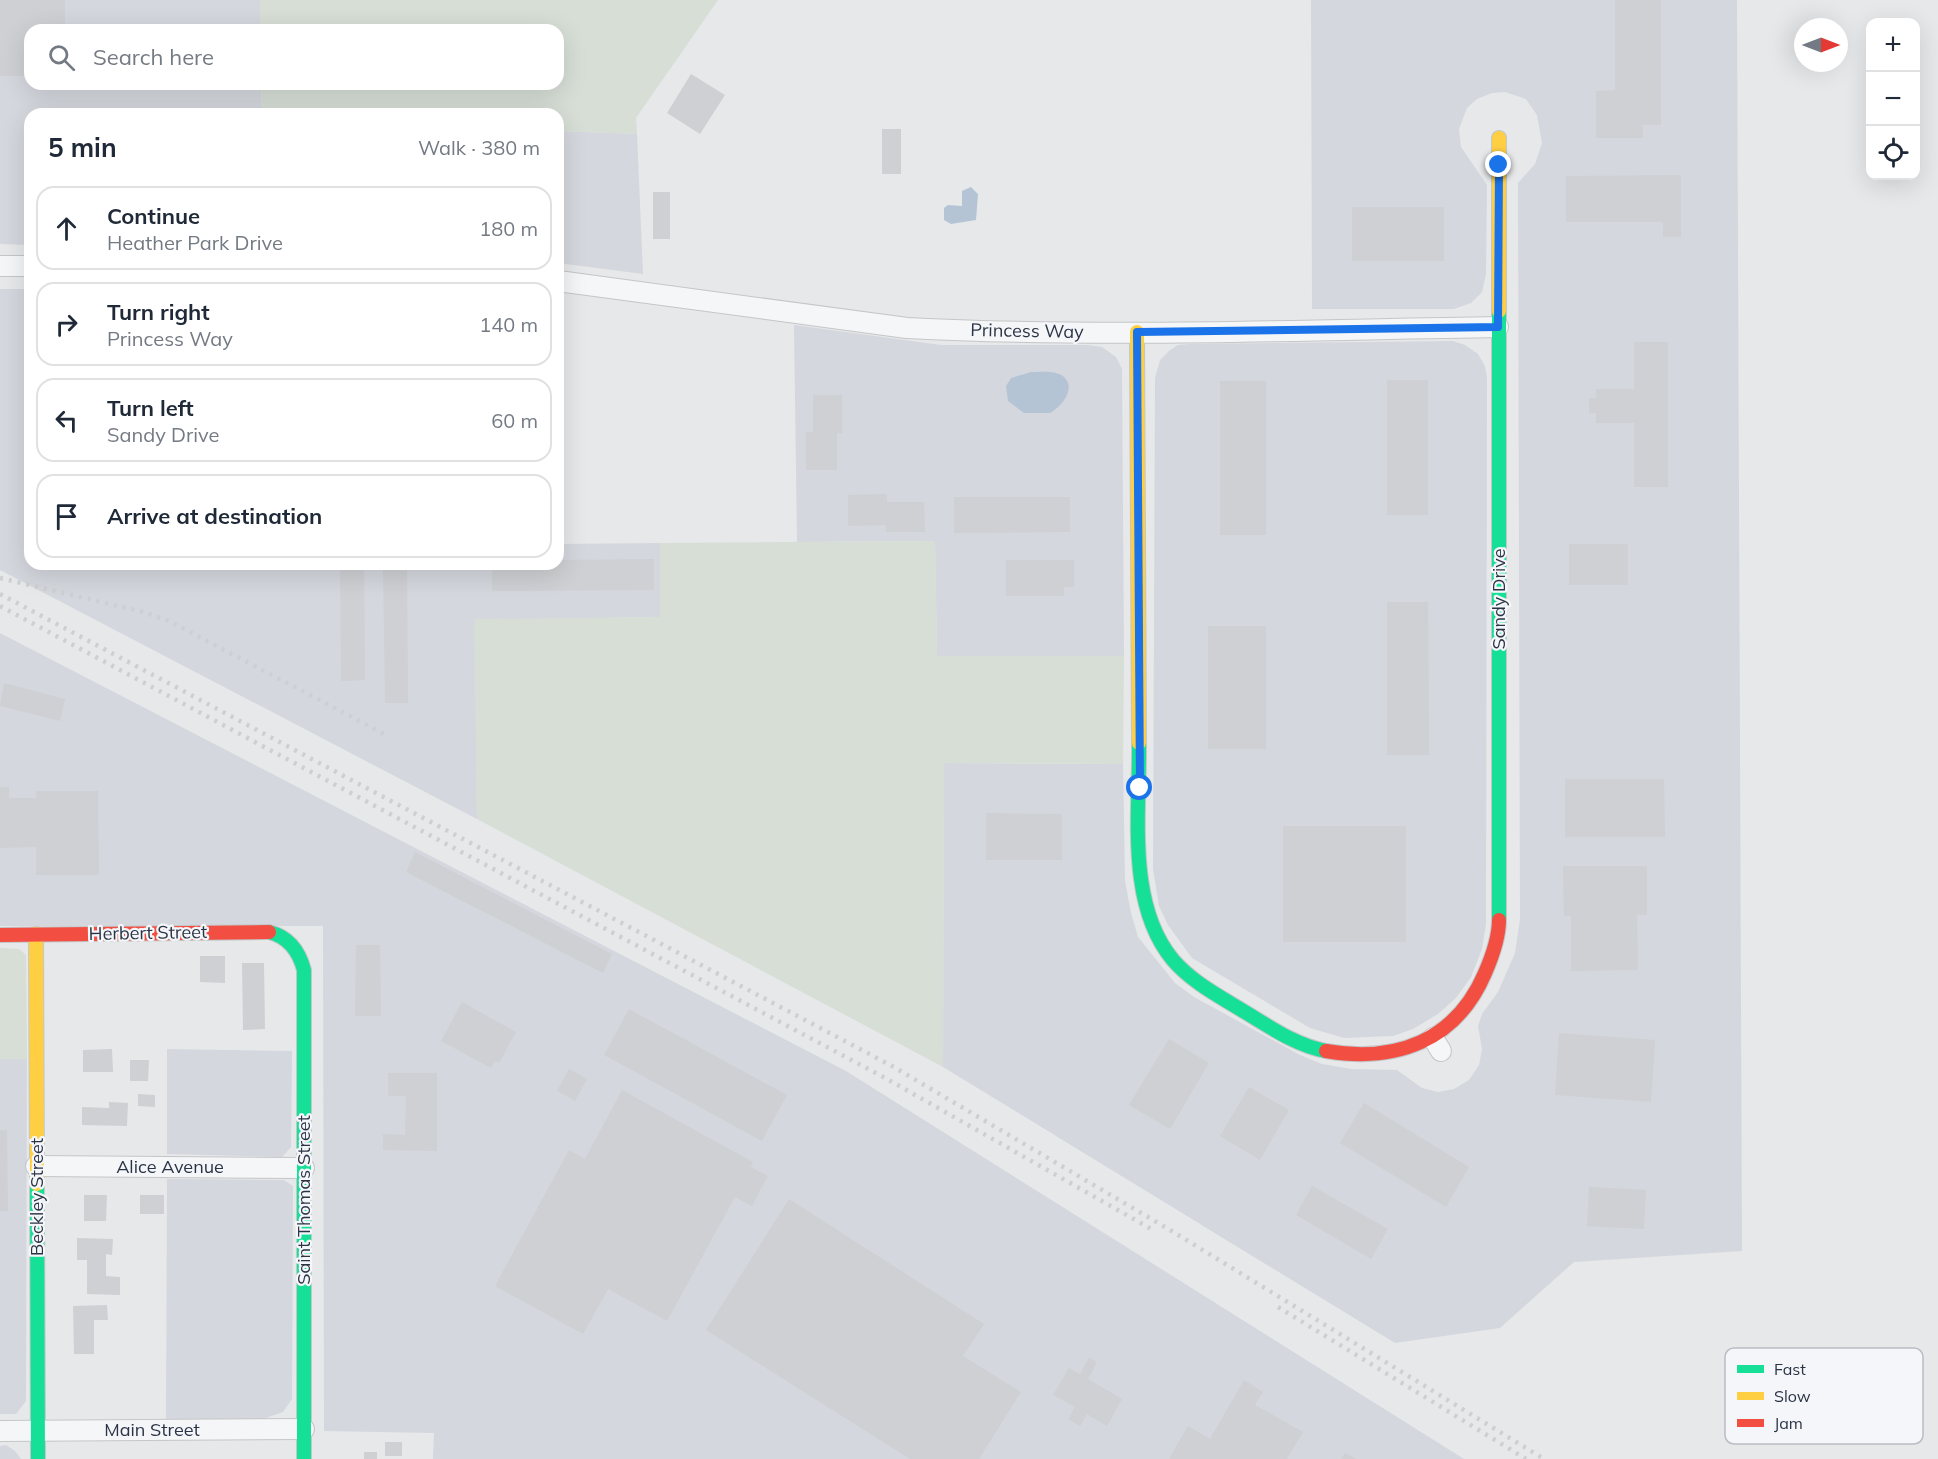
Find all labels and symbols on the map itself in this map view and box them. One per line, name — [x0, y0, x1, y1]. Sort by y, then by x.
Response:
north arrow — [1794, 18, 1848, 72]
route end — [1485, 151, 1511, 177]
street label: Princess Way — [970, 318, 1084, 343]
street label: Sandy Drive — [1487, 548, 1510, 650]
route start — [1126, 774, 1152, 800]
street label: Herbert Street — [89, 920, 207, 945]
street label: Saint Thomas Street — [292, 1115, 315, 1285]
street label: Beckley Street — [25, 1138, 48, 1256]
street label: Alice Avenue — [116, 1155, 224, 1178]
legend — [1725, 1348, 1923, 1444]
text: Fast — [1774, 1359, 1806, 1379]
text: Slow — [1774, 1386, 1811, 1406]
text: Jam — [1774, 1413, 1803, 1433]
street label: Main Street — [104, 1418, 200, 1441]

